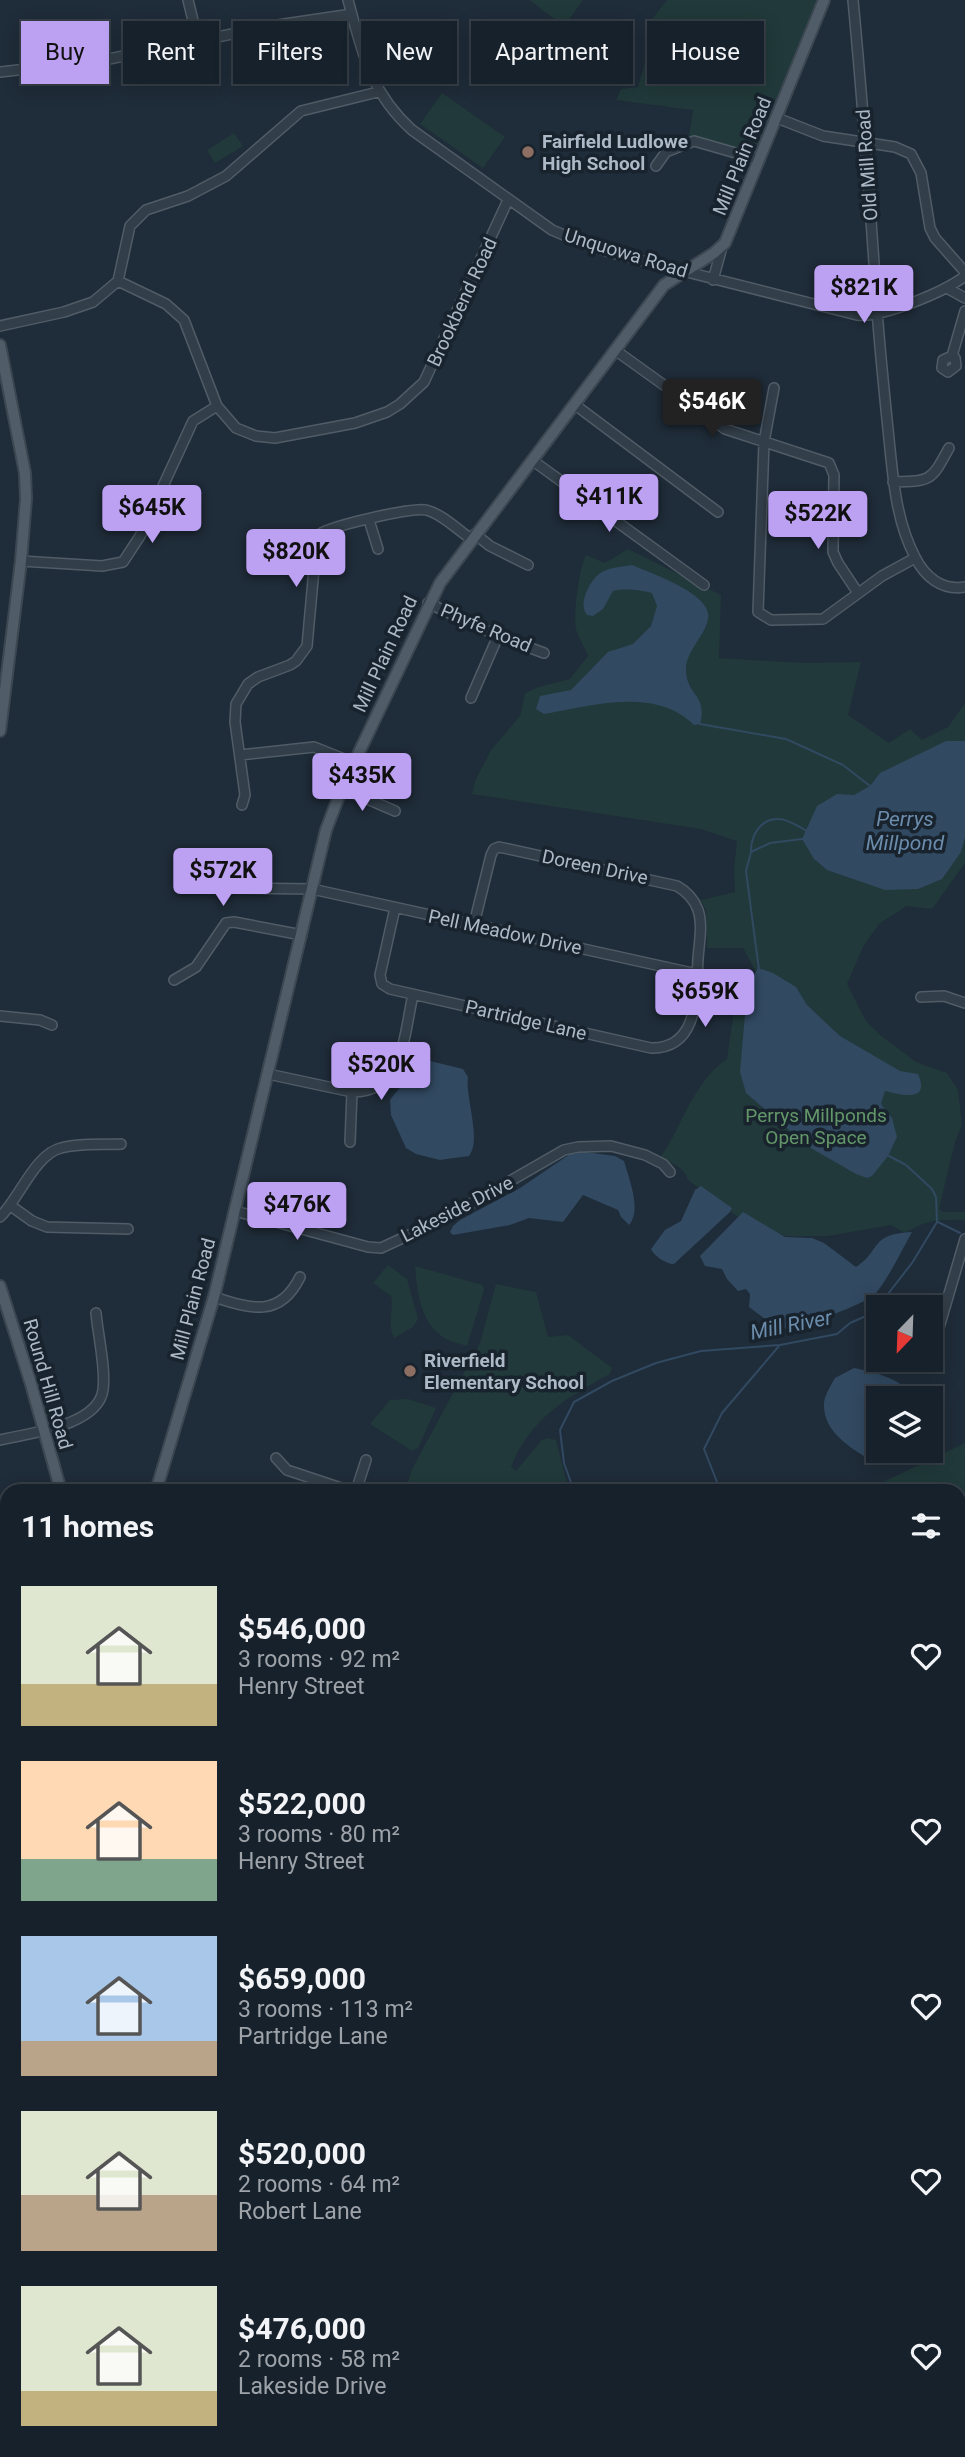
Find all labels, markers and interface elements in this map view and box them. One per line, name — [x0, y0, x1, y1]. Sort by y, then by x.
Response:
chip: Buy — [21, 21, 109, 84]
chip: Rent — [123, 21, 219, 84]
chip: Filters — [233, 21, 347, 84]
chip: New — [361, 21, 457, 84]
chip: Apartment — [471, 21, 633, 84]
chip: House — [647, 21, 764, 84]
street label: Mill Plain Road — [708, 93, 776, 219]
street label: Old Mill Road — [852, 108, 882, 222]
place label: Fairfield Ludlowe High School — [542, 130, 688, 175]
marker: Fairfield Ludlowe High School — [520, 144, 536, 160]
street label: Unquowa Road — [562, 223, 690, 283]
street label: Brookbend Road — [422, 234, 502, 370]
pin: $821K — [815, 266, 913, 325]
text: $821K — [830, 274, 898, 301]
pin: $546K — [663, 380, 761, 439]
text: $546K — [678, 388, 746, 415]
pin: $411K — [560, 475, 658, 534]
text: $411K — [575, 483, 643, 510]
pin: $645K — [103, 486, 201, 545]
pin: $522K — [769, 491, 867, 551]
text: $645K — [118, 494, 186, 521]
text: $522K — [784, 500, 852, 527]
pin: $820K — [247, 530, 345, 589]
text: $820K — [262, 538, 330, 565]
street label: Mill Plain Road — [348, 592, 422, 716]
street label: Phyfe Road — [437, 599, 535, 657]
pin: $435K — [313, 754, 411, 813]
text: $435K — [328, 762, 396, 789]
water label: Perrys Millpond — [866, 807, 945, 855]
street label: Doreen Drive — [540, 845, 650, 889]
pin: $572K — [174, 848, 272, 908]
text: $572K — [189, 857, 257, 884]
street label: Pell Meadow Drive — [426, 905, 584, 959]
pin: $659K — [656, 970, 754, 1029]
text: $659K — [671, 978, 739, 1005]
street label: Partridge Lane — [463, 995, 589, 1045]
pin: $520K — [332, 1042, 430, 1102]
text: $520K — [347, 1051, 415, 1078]
park label: Perrys Millponds Open Space — [745, 1104, 887, 1149]
street label: Lakeside Drive — [397, 1171, 517, 1247]
pin: $476K — [248, 1182, 346, 1242]
text: $476K — [263, 1191, 331, 1218]
street label: Mill Plain Road — [166, 1235, 220, 1363]
north arrow — [866, 1295, 943, 1372]
map controls — [866, 1295, 943, 1463]
water label: Mill River — [748, 1305, 835, 1345]
street label: Round Hill Road — [18, 1316, 78, 1452]
place label: Riverfield Elementary School — [424, 1349, 584, 1394]
marker: Riverfield Elementary School — [402, 1363, 418, 1379]
button: layers — [866, 1386, 943, 1463]
icon: filters — [907, 1507, 945, 1545]
text: 11 homes — [21, 1509, 154, 1544]
text: $546,000 — [238, 1611, 366, 1646]
icon: home — [77, 1614, 161, 1698]
icon: heart — [907, 1637, 945, 1675]
text: 3 rooms · 92 m² — [238, 1646, 400, 1673]
text: Henry Street — [238, 1673, 365, 1700]
text: $522,000 — [238, 1786, 366, 1821]
icon: home — [77, 1789, 161, 1873]
icon: heart — [907, 1812, 945, 1850]
text: 3 rooms · 80 m² — [238, 1821, 400, 1848]
text: Henry Street — [238, 1848, 365, 1875]
text: $659,000 — [238, 1961, 366, 1996]
icon: home — [77, 1964, 161, 2048]
icon: heart — [907, 1987, 945, 2025]
text: 3 rooms · 113 m² — [238, 1996, 413, 2023]
text: Partridge Lane — [238, 2023, 388, 2050]
text: $520,000 — [238, 2136, 366, 2171]
icon: home — [77, 2139, 161, 2223]
icon: heart — [907, 2162, 945, 2200]
text: 2 rooms · 64 m² — [238, 2171, 400, 2198]
text: Robert Lane — [238, 2198, 362, 2225]
text: $476,000 — [238, 2311, 366, 2346]
icon: home — [77, 2314, 161, 2398]
icon: heart — [907, 2337, 945, 2375]
text: 2 rooms · 58 m² — [238, 2346, 400, 2373]
text: Lakeside Drive — [238, 2373, 387, 2400]

